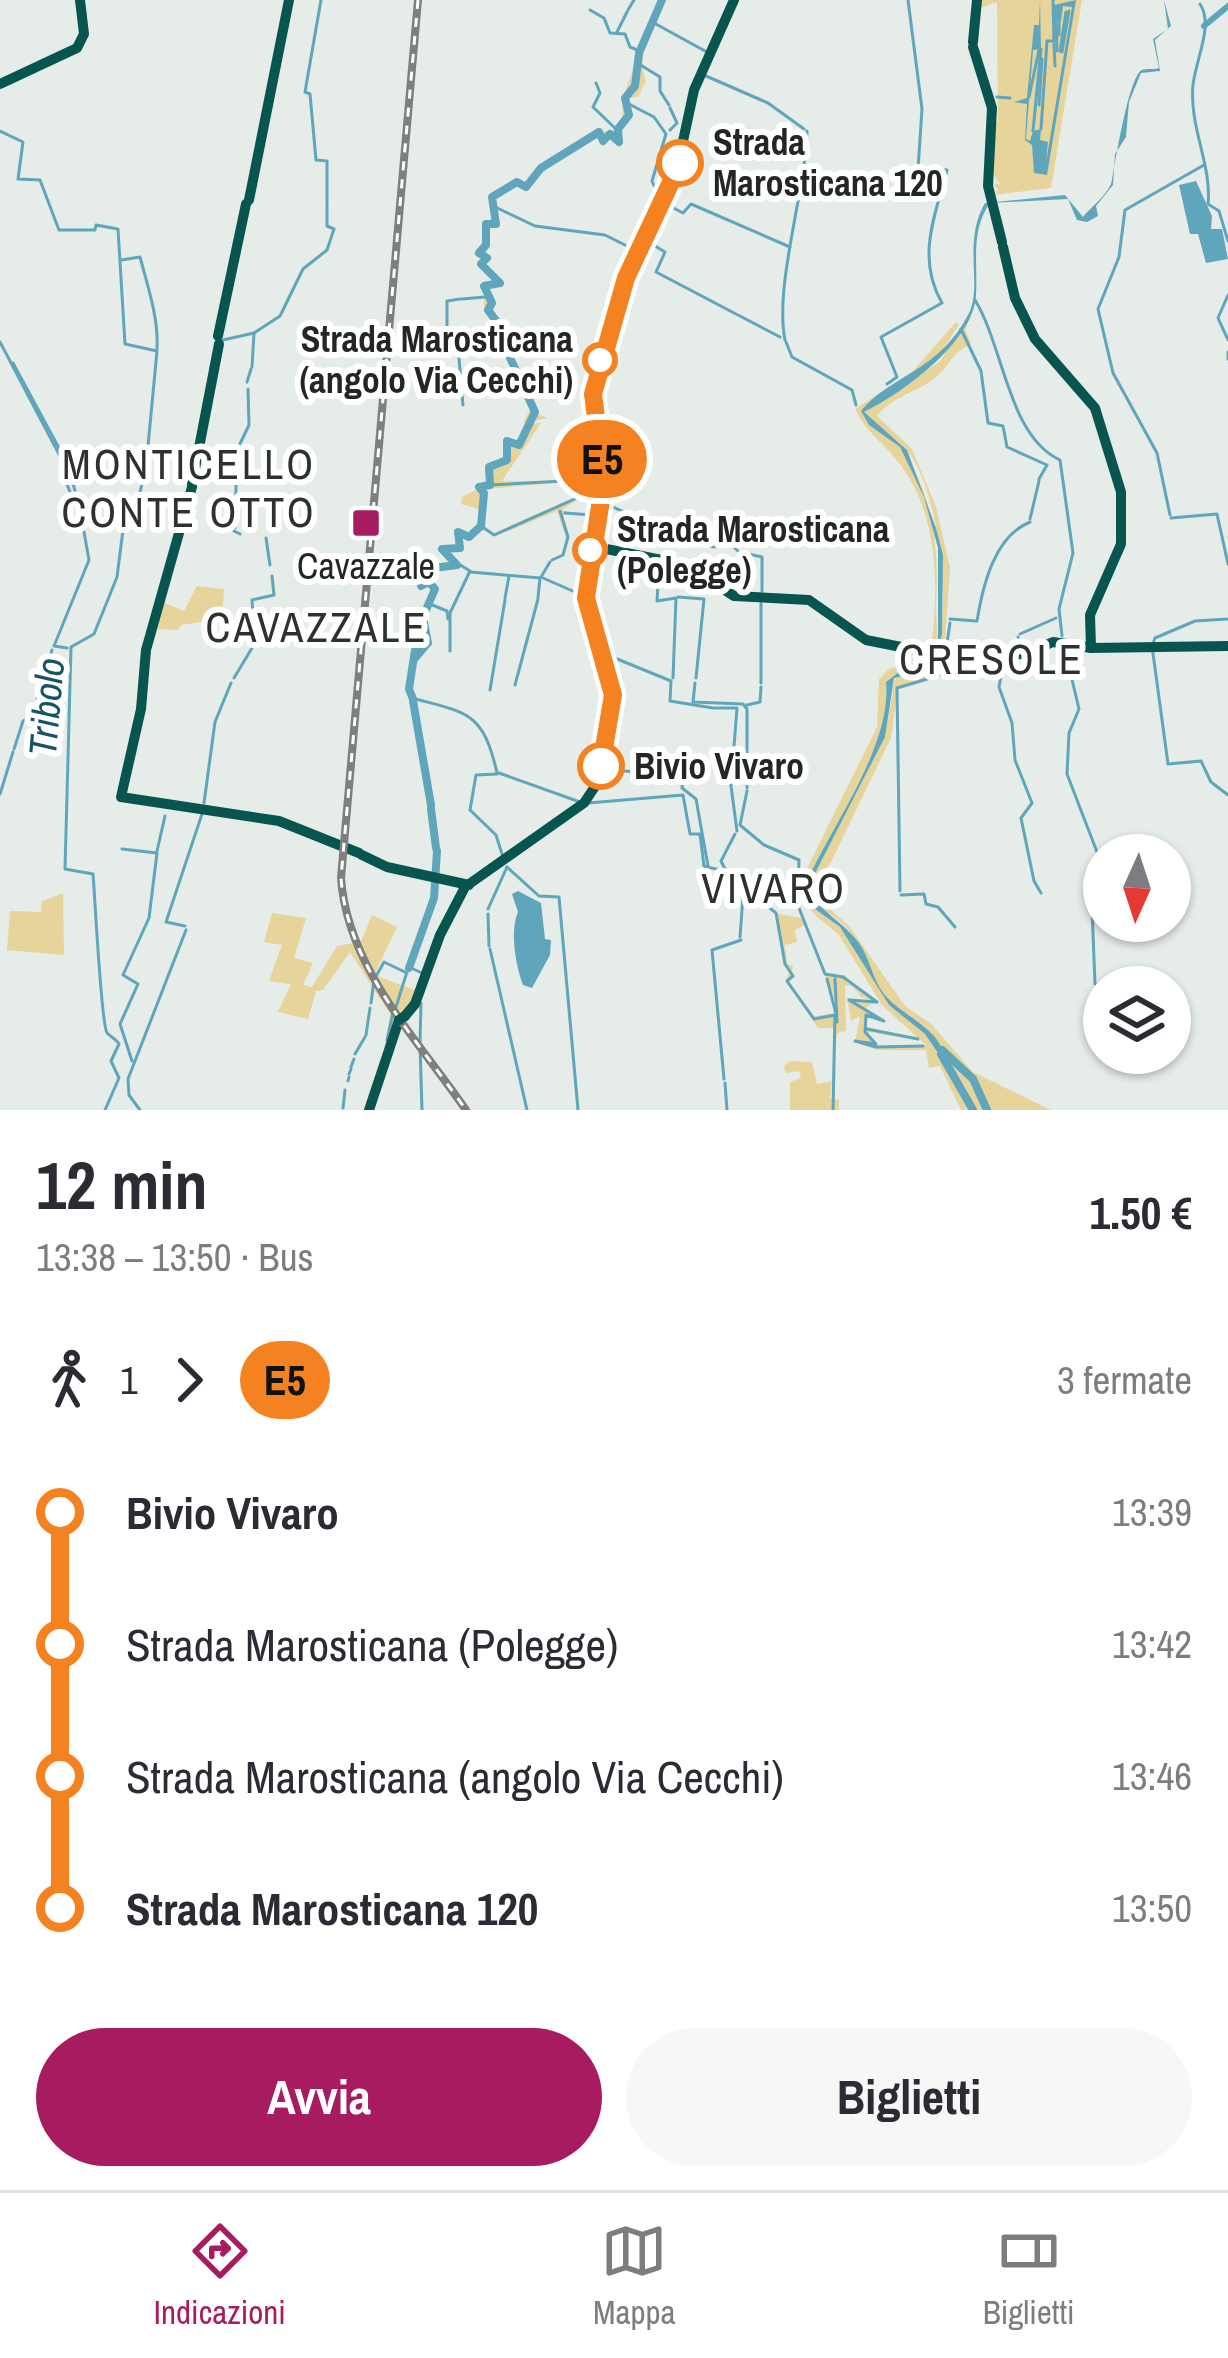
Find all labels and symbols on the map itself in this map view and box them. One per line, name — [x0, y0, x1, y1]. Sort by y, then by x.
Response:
place label: Strada Marosticana 120 — [713, 118, 943, 207]
marker: Strada Marosticana 120 — [658, 141, 702, 185]
place label: Strada Marosticana (angolo Via Cecchi) — [300, 315, 574, 404]
marker: Strada Marosticana (angolo Via Cecchi) — [584, 344, 616, 376]
line badge: E5 — [548, 420, 656, 498]
district label: MONTICELLO CONTE OTTO — [61, 436, 317, 540]
place label: Strada Marosticana (Polegge) — [617, 505, 890, 594]
marker: Cavazzale — [350, 507, 382, 539]
marker: Strada Marosticana (Polegge) — [574, 534, 606, 566]
place label: Cavazzale — [297, 542, 435, 590]
district label: CAVAZZALE — [206, 599, 428, 655]
district label: CRESOLE — [899, 631, 1085, 687]
water label: Tribolo — [16, 656, 76, 758]
place label: Bivio Vivaro — [634, 742, 804, 790]
marker: Bivio Vivaro — [579, 744, 623, 788]
north arrow — [1083, 834, 1191, 942]
district label: VIVARO — [701, 860, 847, 916]

